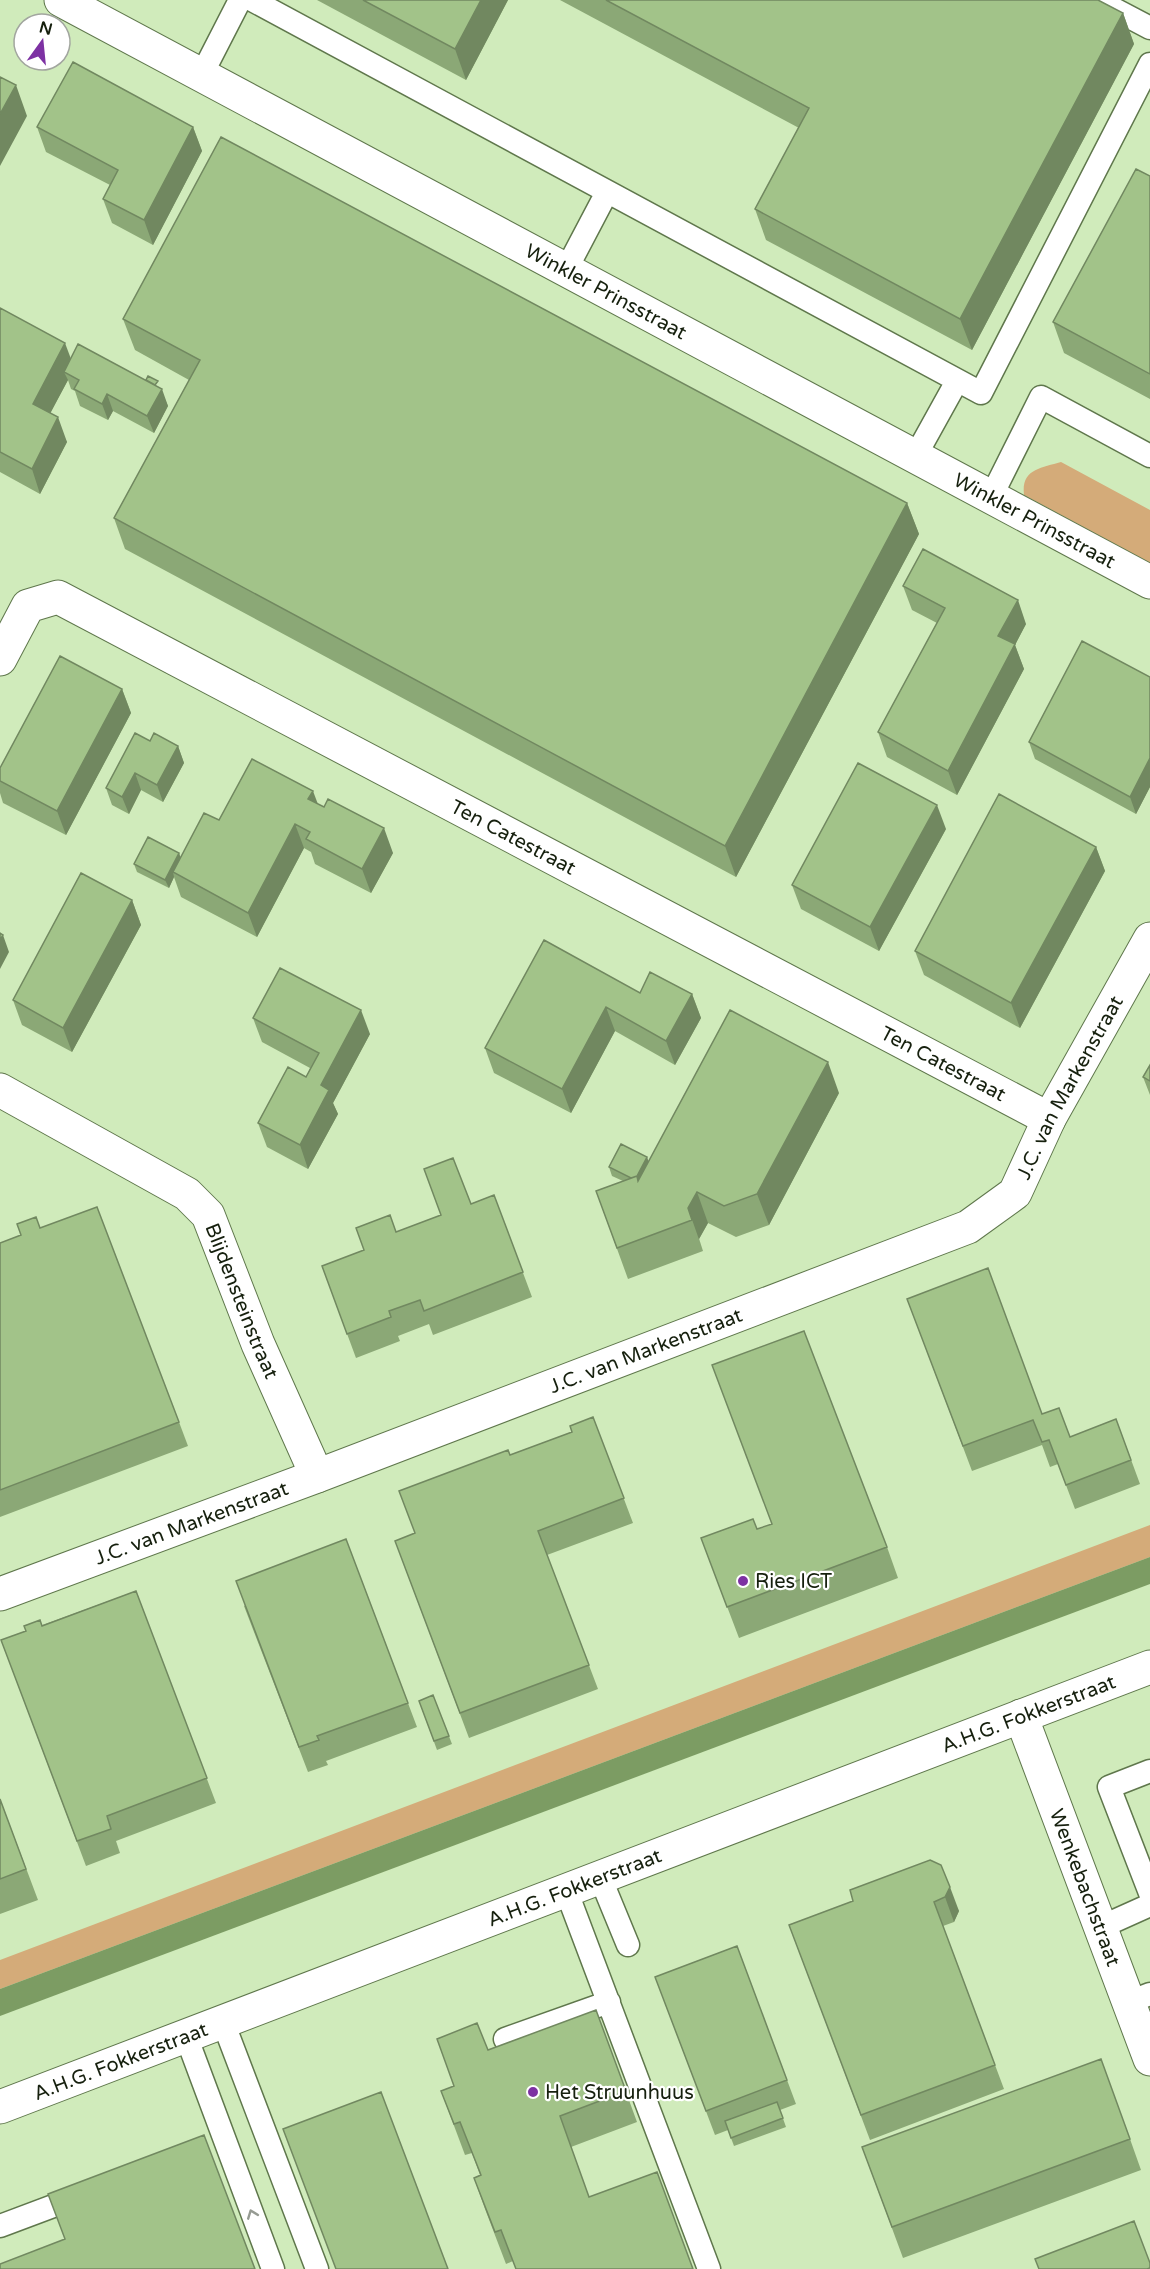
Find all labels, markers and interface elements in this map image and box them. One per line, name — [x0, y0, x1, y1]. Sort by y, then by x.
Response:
north arrow — [12, 12, 72, 72]
text: N — [37, 17, 54, 40]
street label: Winkler Prinsstraat — [521, 239, 691, 345]
street label: Winkler Prinsstraat — [949, 468, 1119, 574]
street label: Ten Catestraat — [446, 795, 580, 881]
street label: J.C. van Markenstraat — [1012, 992, 1129, 1184]
street label: Ten Catestraat — [876, 1021, 1010, 1107]
street label: Blijdensteinstraat — [199, 1220, 283, 1383]
street label: J.C. van Markenstraat — [546, 1303, 746, 1399]
street label: J.C. van Markenstraat — [91, 1477, 292, 1571]
place label: Ries ICT — [755, 1570, 832, 1594]
marker: Ries ICT — [736, 1574, 750, 1588]
street label: A.H.G. Fokkerstraat — [938, 1670, 1119, 1759]
street label: Wenkebachstraat — [1044, 1806, 1125, 1970]
street label: A.H.G. Fokkerstraat — [484, 1844, 665, 1932]
street label: A.H.G. Fokkerstraat — [30, 2018, 212, 2106]
place label: Het Struunhuus — [545, 2081, 694, 2105]
marker: Het Struunhuus — [526, 2085, 540, 2099]
one-way arrow — [246, 2210, 259, 2220]

